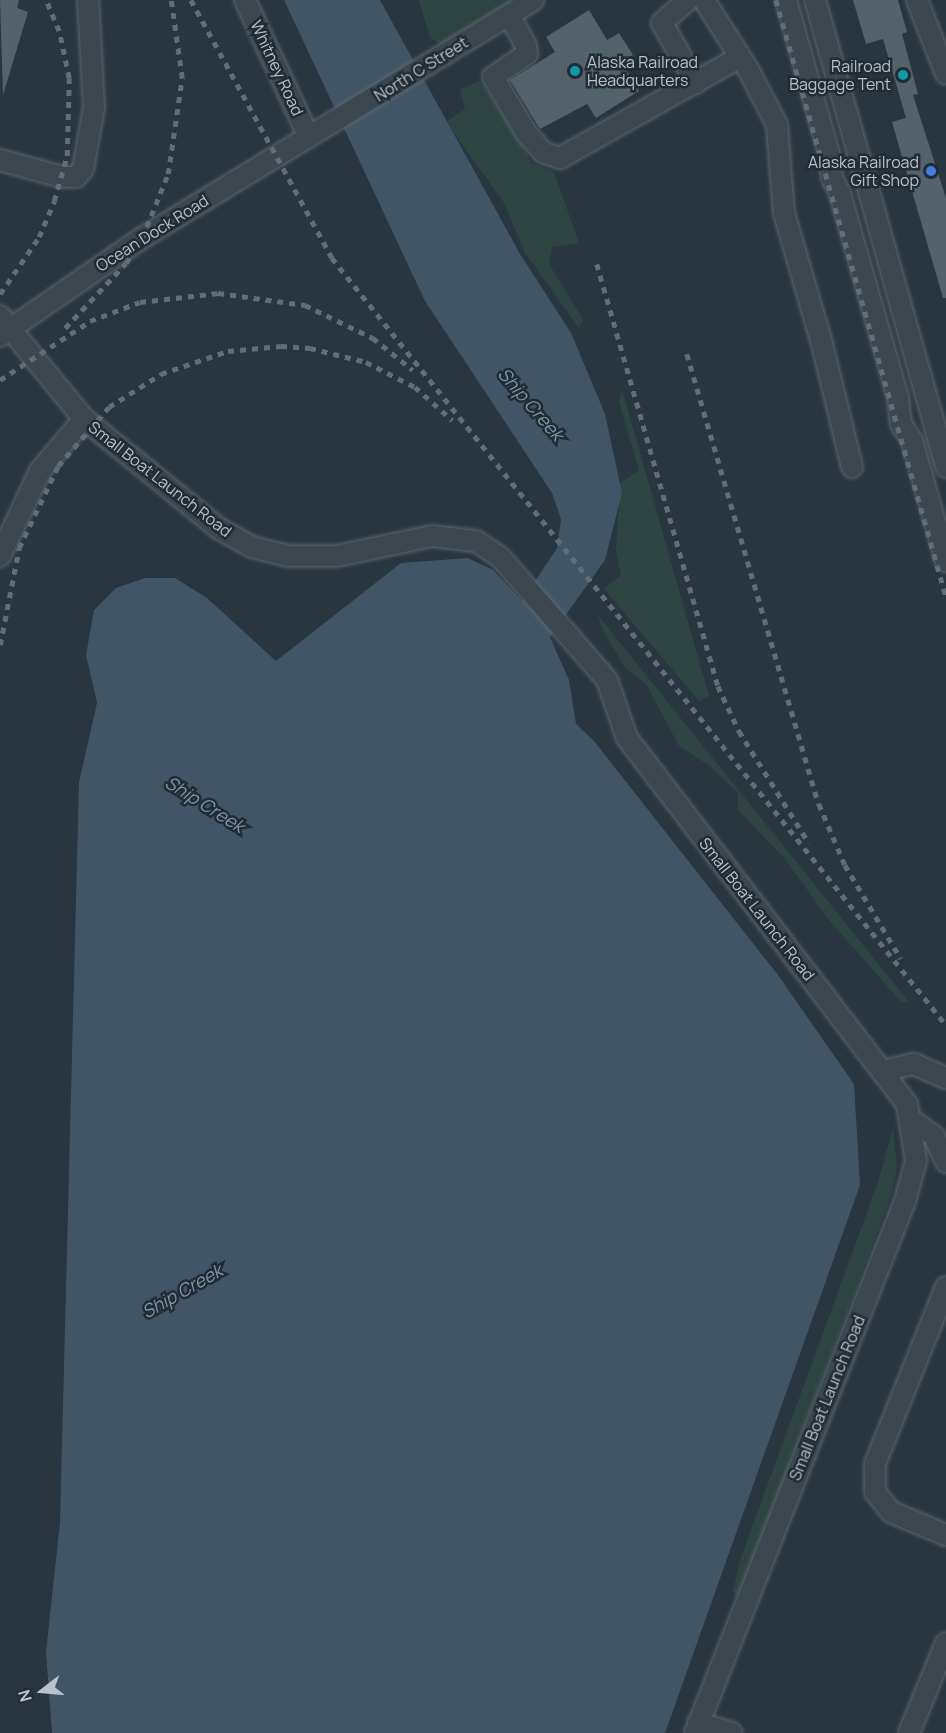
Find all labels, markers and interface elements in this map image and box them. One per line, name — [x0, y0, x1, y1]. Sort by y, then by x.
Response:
street label: Whitney Road — [247, 17, 307, 119]
street label: North C Street — [371, 33, 471, 105]
place label: Alaska Railroad Headquarters — [587, 52, 698, 90]
place label: Railroad Baggage Tent — [789, 56, 891, 94]
marker: Alaska Railroad Headquarters — [568, 64, 582, 78]
marker: Railroad Baggage Tent — [896, 68, 910, 82]
place label: Alaska Railroad Gift Shop — [808, 152, 919, 190]
marker: Alaska Railroad Gift Shop — [924, 164, 938, 178]
street label: Ocean Dock Road — [92, 191, 212, 275]
water label: Ship Creek — [494, 363, 568, 445]
street label: Small Boat Launch Road — [85, 417, 235, 541]
water label: Ship Creek — [161, 771, 249, 837]
street label: Small Boat Launch Road — [695, 834, 819, 984]
water label: Ship Creek — [138, 1259, 226, 1323]
street label: Small Boat Launch Road — [785, 1313, 869, 1483]
north arrow — [12, 1661, 72, 1721]
text: N — [13, 1687, 37, 1705]

